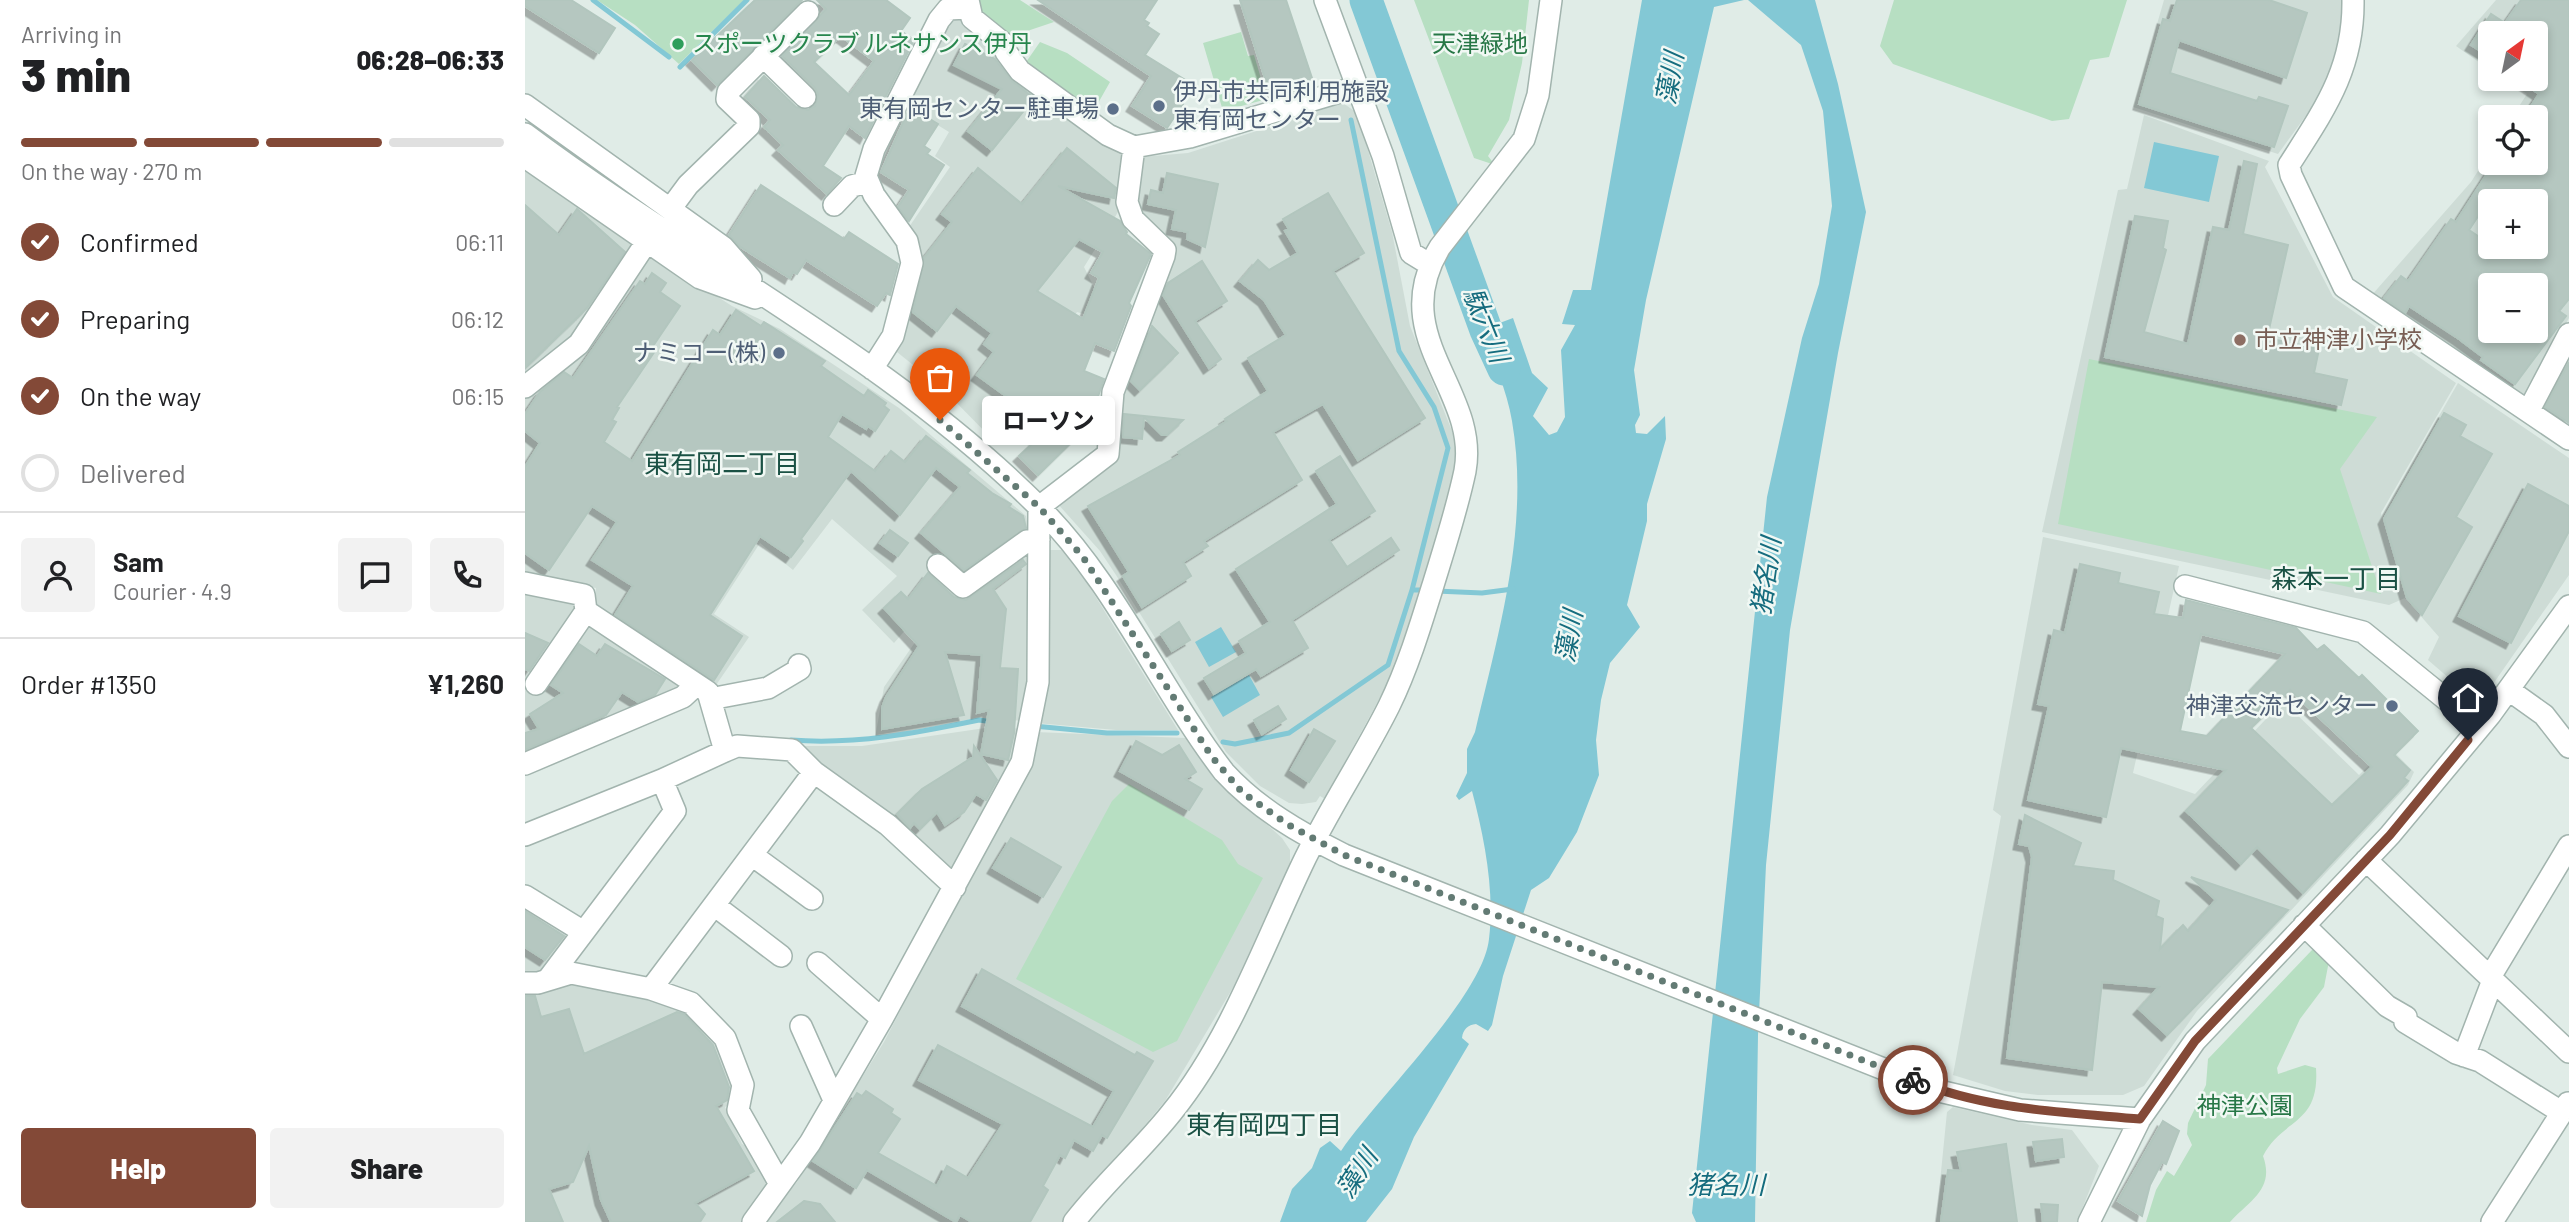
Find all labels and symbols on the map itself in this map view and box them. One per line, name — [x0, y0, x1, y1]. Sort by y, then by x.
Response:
north arrow — [2478, 21, 2548, 91]
place label: スポーツクラブ ルネサンス伊丹 — [692, 28, 1032, 57]
park label: 天津緑地 — [1432, 28, 1528, 57]
marker: スポーツクラブ ルネサンス伊丹 — [670, 36, 686, 52]
water label: 藻川 — [1649, 46, 1689, 106]
place label: 伊丹市共同利用施設 東有岡センター — [1173, 76, 1389, 133]
place label: 東有岡センター駐車場 — [859, 93, 1099, 122]
marker: 伊丹市共同利用施設 東有岡センター — [1151, 98, 1167, 114]
marker: 東有岡センター駐車場 — [1105, 101, 1121, 117]
water label: 駄六川 — [1458, 282, 1517, 369]
place label: 市立神津小学校 — [2254, 324, 2422, 353]
marker: 市立神津小学校 — [2232, 332, 2248, 348]
place label: ナミコー(株) — [632, 337, 766, 366]
marker: ナミコー(株) — [771, 345, 787, 361]
pin — [910, 348, 970, 420]
callout: ローソン — [982, 396, 1115, 444]
district label: 東有岡二丁目 — [644, 447, 800, 478]
water label: 猪名川 — [1744, 532, 1786, 617]
district label: 森本一丁目 — [2271, 562, 2401, 593]
water label: 藻川 — [1548, 604, 1588, 664]
pin — [2438, 668, 2498, 740]
place label: 神津交流センター — [2186, 690, 2378, 719]
marker: 神津交流センター — [2384, 698, 2400, 714]
courier — [1878, 1045, 1948, 1115]
park label: 神津公園 — [2197, 1090, 2293, 1119]
district label: 東有岡四丁目 — [1186, 1108, 1342, 1139]
water label: 藻川 — [1329, 1139, 1385, 1202]
water label: 猪名川 — [1687, 1168, 1768, 1199]

